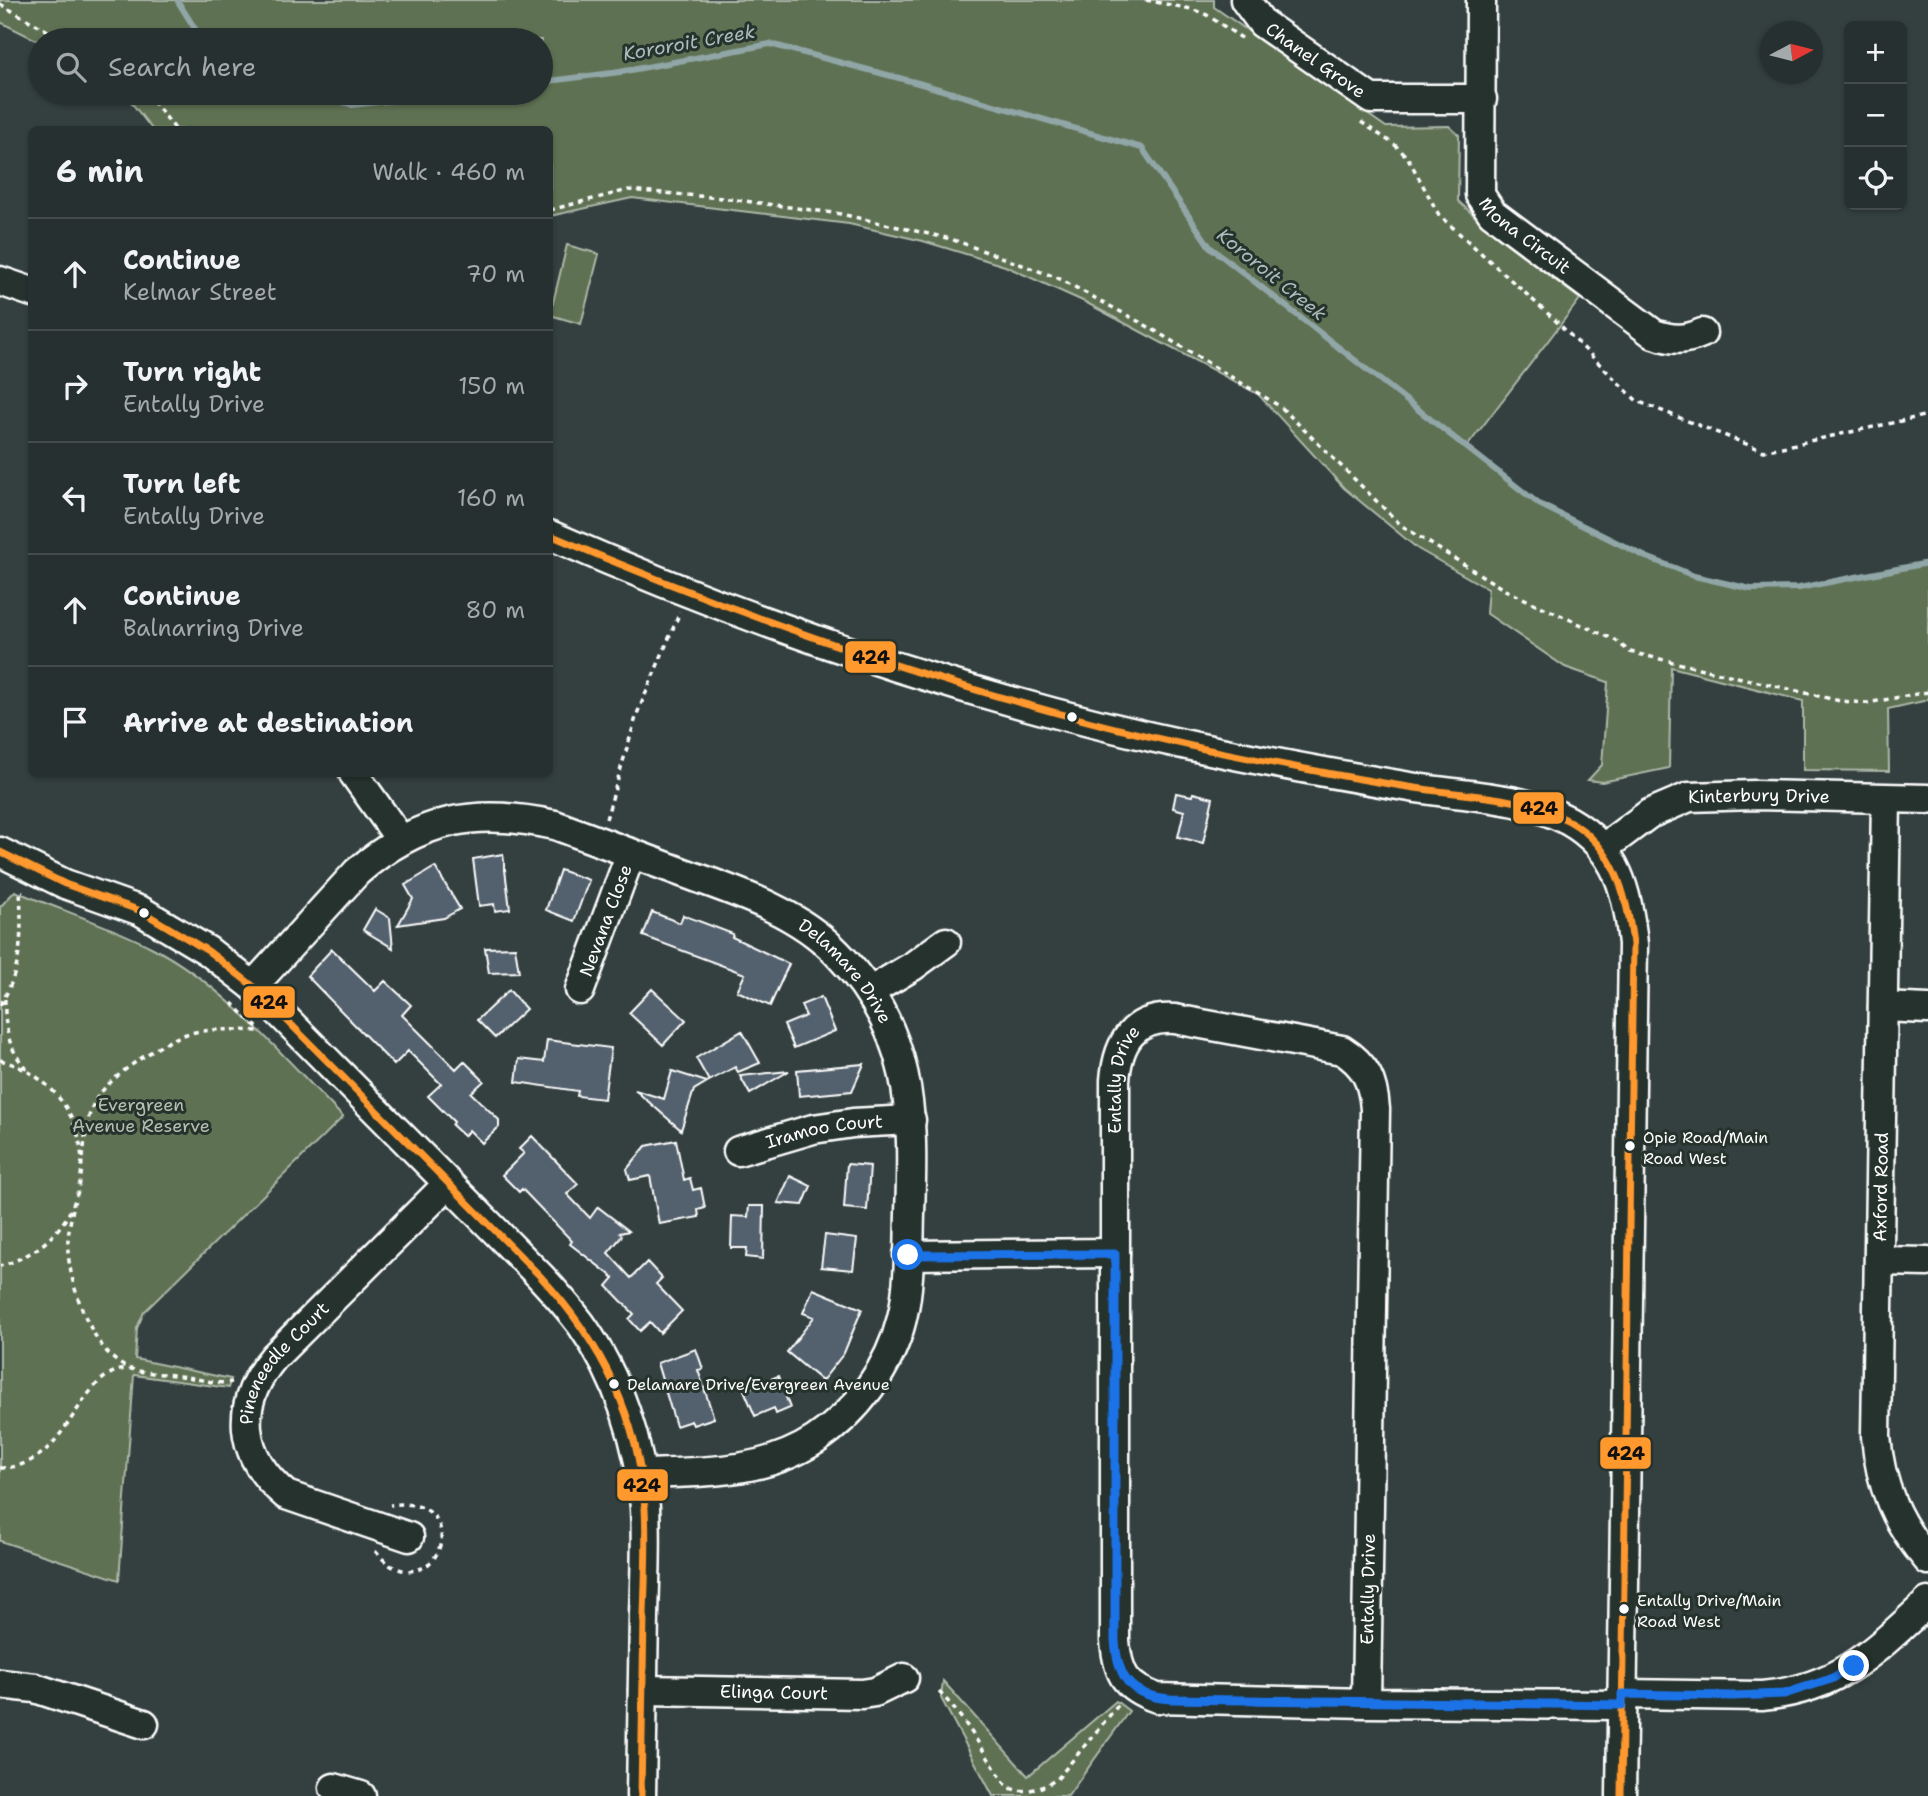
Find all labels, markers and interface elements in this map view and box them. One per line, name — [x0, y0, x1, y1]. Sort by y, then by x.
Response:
street label: Chanel Grove — [1261, 17, 1371, 104]
water label: Kororoit Creek — [621, 19, 757, 66]
north arrow — [1760, 21, 1823, 84]
map controls — [1844, 21, 1907, 210]
button: + — [1844, 21, 1907, 84]
search box — [28, 28, 553, 105]
icon: search — [52, 48, 90, 86]
text: Search here — [108, 49, 257, 84]
button: − — [1844, 84, 1907, 147]
button: locate — [1844, 147, 1907, 210]
text: 6 min — [56, 151, 143, 192]
text: Walk · 460 m — [372, 157, 525, 187]
street label: Mona Circuit — [1473, 193, 1575, 280]
water label: Kororoit Creek — [1212, 223, 1332, 326]
text: Continue — [123, 242, 241, 277]
icon: ahead — [56, 255, 94, 293]
text: 70 m — [466, 259, 525, 289]
text: Kelmar Street — [123, 277, 277, 307]
text: Turn right — [123, 354, 261, 389]
icon: right — [56, 367, 94, 405]
text: 150 m — [458, 371, 525, 401]
text: Entally Drive — [123, 389, 265, 419]
text: Turn left — [123, 466, 240, 501]
icon: left — [56, 479, 94, 517]
text: 160 m — [457, 483, 525, 513]
text: Entally Drive — [123, 501, 265, 531]
text: Continue — [123, 578, 241, 613]
icon: ahead — [56, 591, 94, 629]
text: 80 m — [466, 595, 525, 625]
text: Balnarring Drive — [123, 613, 304, 643]
line badge: 424 — [844, 640, 897, 674]
text: 424 — [852, 645, 891, 670]
icon: arrive — [56, 703, 94, 741]
text: Arrive at destination — [123, 705, 413, 740]
unlabelled marker — [1065, 710, 1079, 724]
street label: Kinterbury Drive — [1688, 783, 1830, 809]
line badge: 424 — [1512, 791, 1565, 825]
text: 424 — [1520, 796, 1559, 821]
street label: Nevana Close — [574, 861, 638, 980]
unlabelled marker — [137, 906, 151, 920]
street label: Delamare Drive — [794, 913, 897, 1028]
line badge: 424 — [242, 985, 296, 1019]
text: 424 — [250, 990, 289, 1015]
street label: Entally Drive — [1103, 1020, 1145, 1134]
park label: Evergreen Avenue Reserve — [72, 1093, 210, 1138]
street label: Iramoo Court — [763, 1109, 884, 1154]
place label: Opie Road/Main Road West — [1643, 1127, 1768, 1169]
street label: Axford Road — [1868, 1132, 1894, 1242]
marker: Opie Road/Main Road West — [1623, 1139, 1637, 1153]
route start — [892, 1239, 923, 1270]
street label: Pineneedle Court — [235, 1297, 335, 1425]
place label: Delamare Drive/Evergreen Avenue — [627, 1374, 890, 1395]
marker: Delamare Drive/Evergreen Avenue — [607, 1377, 621, 1391]
line badge: 424 — [1599, 1436, 1652, 1470]
text: 424 — [1607, 1441, 1646, 1466]
line badge: 424 — [616, 1468, 669, 1502]
text: 424 — [623, 1473, 662, 1498]
street label: Entally Drive — [1355, 1533, 1381, 1645]
place label: Entally Drive/Main Road West — [1637, 1590, 1782, 1632]
marker: Entally Drive/Main Road West — [1617, 1602, 1631, 1616]
route end — [1838, 1650, 1869, 1681]
street label: Elinga Court — [720, 1679, 828, 1705]

